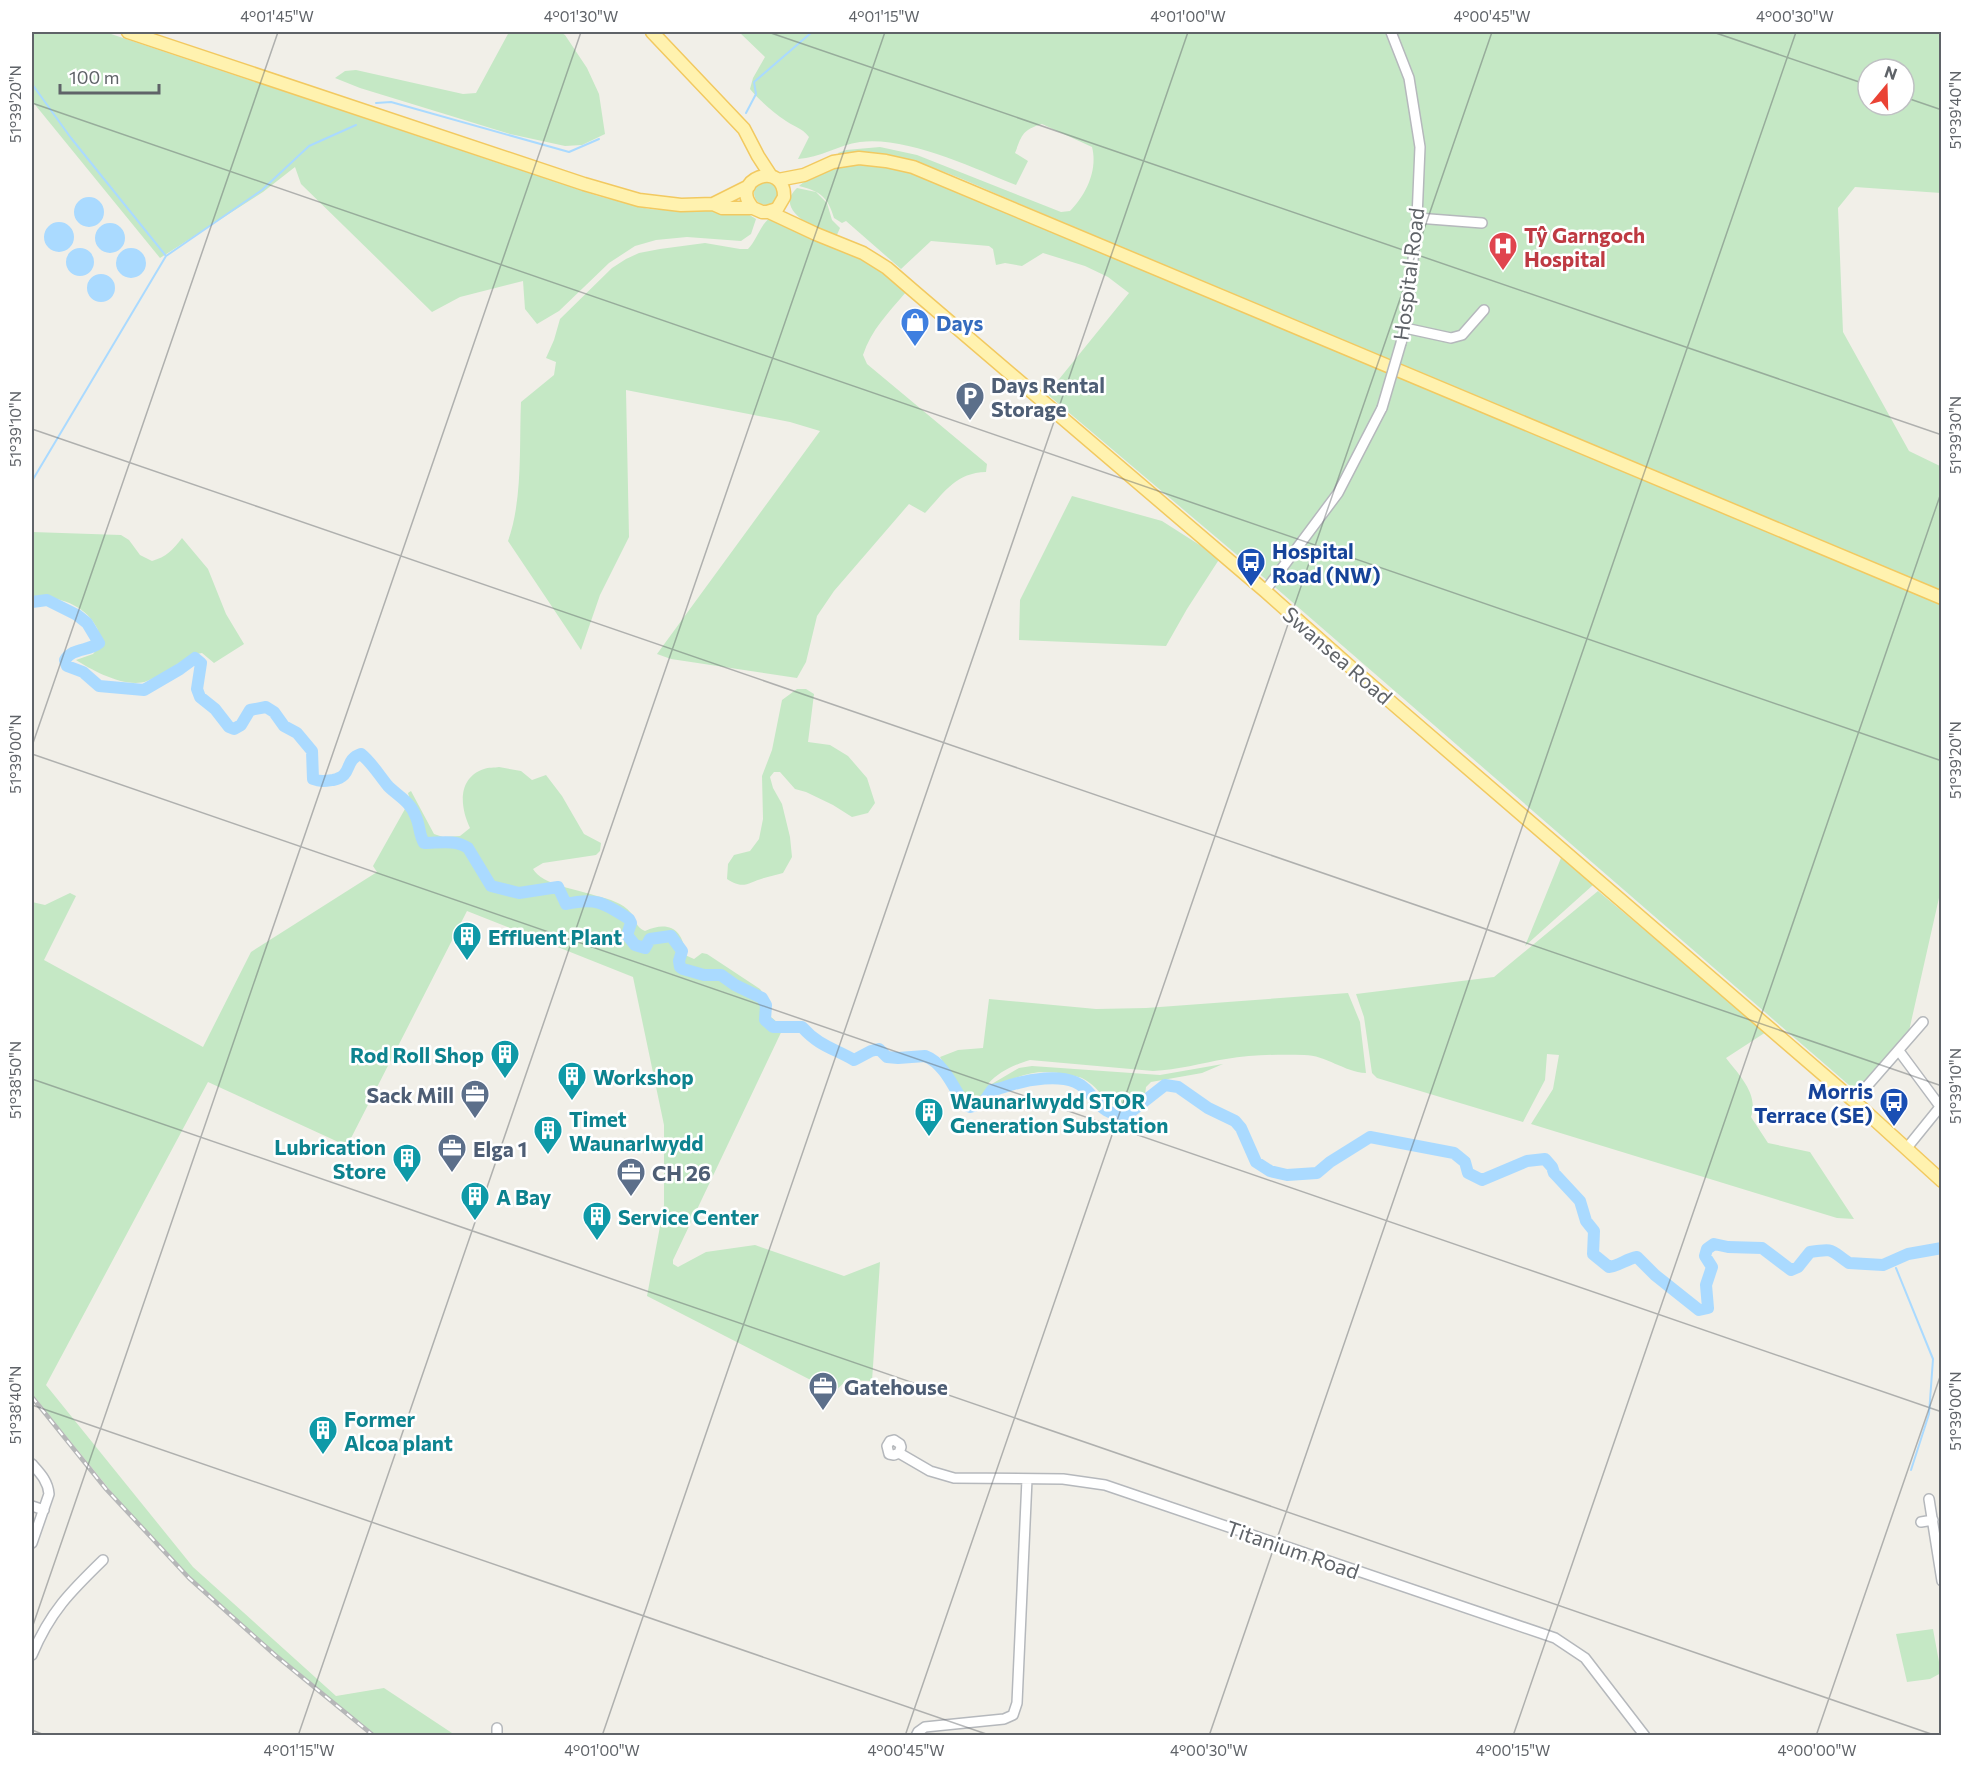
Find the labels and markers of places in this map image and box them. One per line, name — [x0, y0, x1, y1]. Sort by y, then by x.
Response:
place label: Tŷ Garngoch Hospital — [1524, 222, 1645, 271]
hospital icon: Tŷ Garngoch Hospital — [1487, 230, 1519, 272]
shop icon: Days — [899, 306, 931, 348]
place label: Days — [936, 310, 983, 335]
place label: Days Rental Storage — [991, 372, 1105, 421]
parking icon: Days Rental Storage — [954, 380, 986, 422]
place label: Hospital Road (NW) — [1272, 538, 1381, 587]
bus stop icon: Hospital Road (NW) — [1235, 546, 1267, 588]
building icon: Effluent Plant — [451, 920, 483, 962]
place label: Effluent Plant — [488, 924, 622, 949]
building icon: Rod Roll Shop — [489, 1038, 521, 1080]
place label: Rod Roll Shop — [350, 1042, 484, 1067]
building icon: Workshop — [556, 1060, 588, 1102]
place label: Workshop — [593, 1064, 694, 1089]
office icon: Sack Mill — [459, 1078, 491, 1120]
place label: Morris Terrace (SE) — [1754, 1078, 1873, 1127]
place label: Sack Mill — [367, 1082, 454, 1107]
bus stop icon: Morris Terrace (SE) — [1878, 1086, 1910, 1128]
place label: Waunarlwydd STOR Generation Substation — [950, 1088, 1168, 1137]
building icon: Waunarlwydd STOR Generation Substation — [913, 1096, 945, 1138]
place label: Timet Waunarlwydd — [569, 1106, 704, 1155]
building icon: Timet Waunarlwydd — [532, 1114, 564, 1156]
office icon: Elga 1 — [436, 1132, 468, 1174]
place label: Lubrication Store — [274, 1134, 386, 1183]
place label: Elga 1 — [473, 1136, 527, 1161]
building icon: Lubrication Store — [391, 1142, 423, 1184]
office icon: CH 26 — [615, 1156, 647, 1198]
place label: CH 26 — [652, 1160, 711, 1185]
building icon: A Bay — [459, 1180, 491, 1222]
place label: A Bay — [496, 1184, 552, 1209]
building icon: Service Center — [581, 1200, 613, 1242]
place label: Service Center — [618, 1204, 759, 1229]
office icon: Gatehouse — [807, 1370, 839, 1412]
place label: Gatehouse — [844, 1374, 948, 1399]
place label: Former Alcoa plant — [344, 1406, 453, 1455]
building icon: Former Alcoa plant — [307, 1414, 339, 1456]

